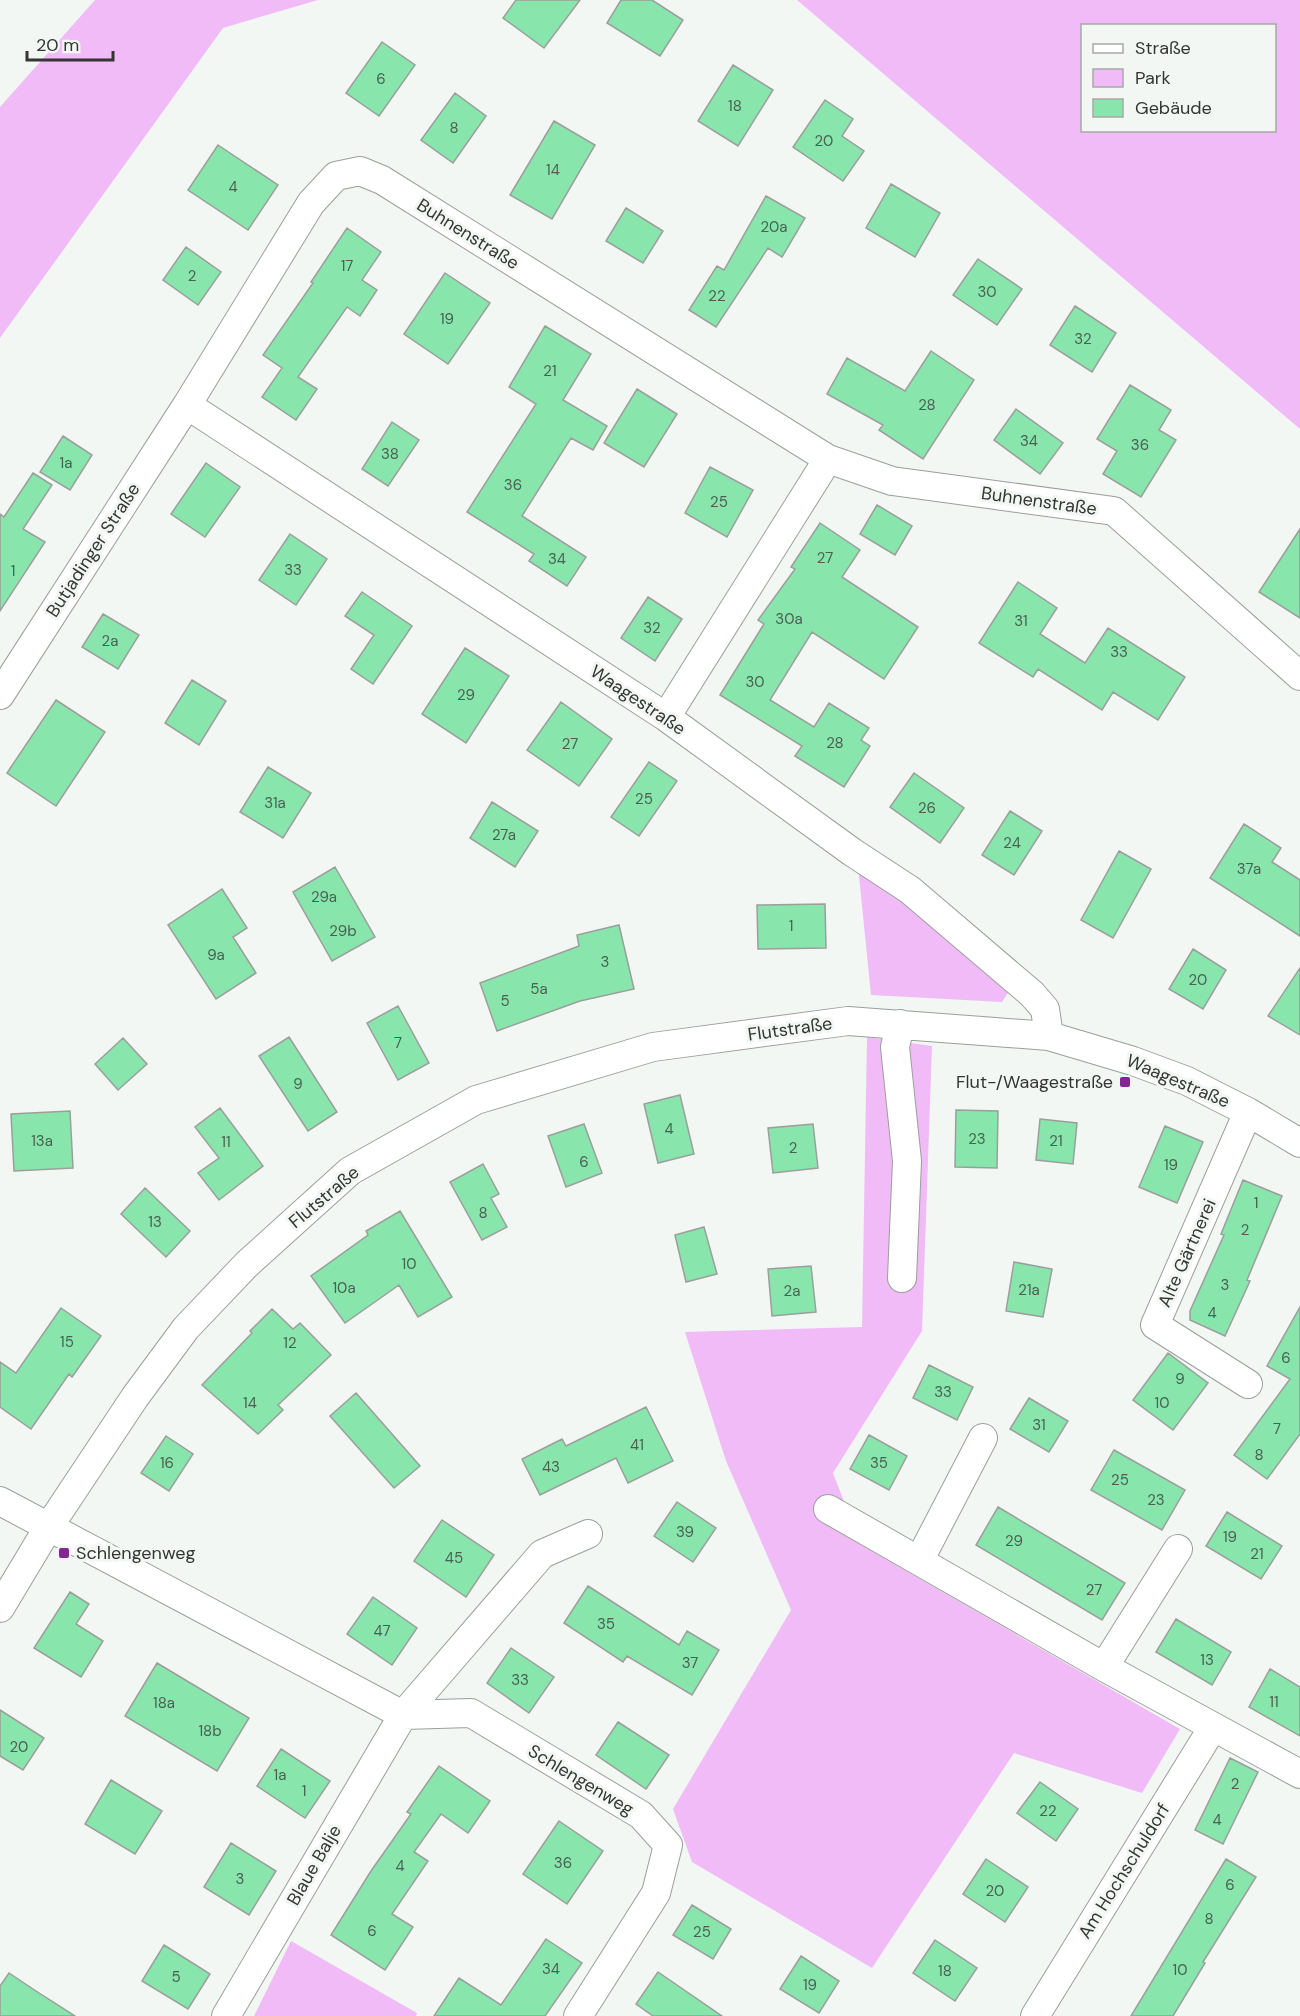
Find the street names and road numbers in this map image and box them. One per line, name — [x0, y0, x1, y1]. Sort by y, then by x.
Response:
street label: Buhnenstraße — [412, 193, 524, 275]
street label: Butjadinger Straße — [41, 478, 145, 622]
street label: Buhnenstraße — [980, 481, 1098, 521]
street label: Waagestraße — [586, 659, 690, 741]
street label: Flutstraße — [746, 1011, 834, 1047]
street label: Waagestraße — [1123, 1048, 1233, 1114]
street label: Flutstraße — [284, 1160, 364, 1234]
street label: Alte Gärtnerei — [1152, 1195, 1222, 1311]
street label: Schlengenweg — [524, 1739, 638, 1821]
street label: Am Hochschuldorf — [1073, 1799, 1175, 1943]
street label: Blaue Balje — [281, 1820, 347, 1910]

